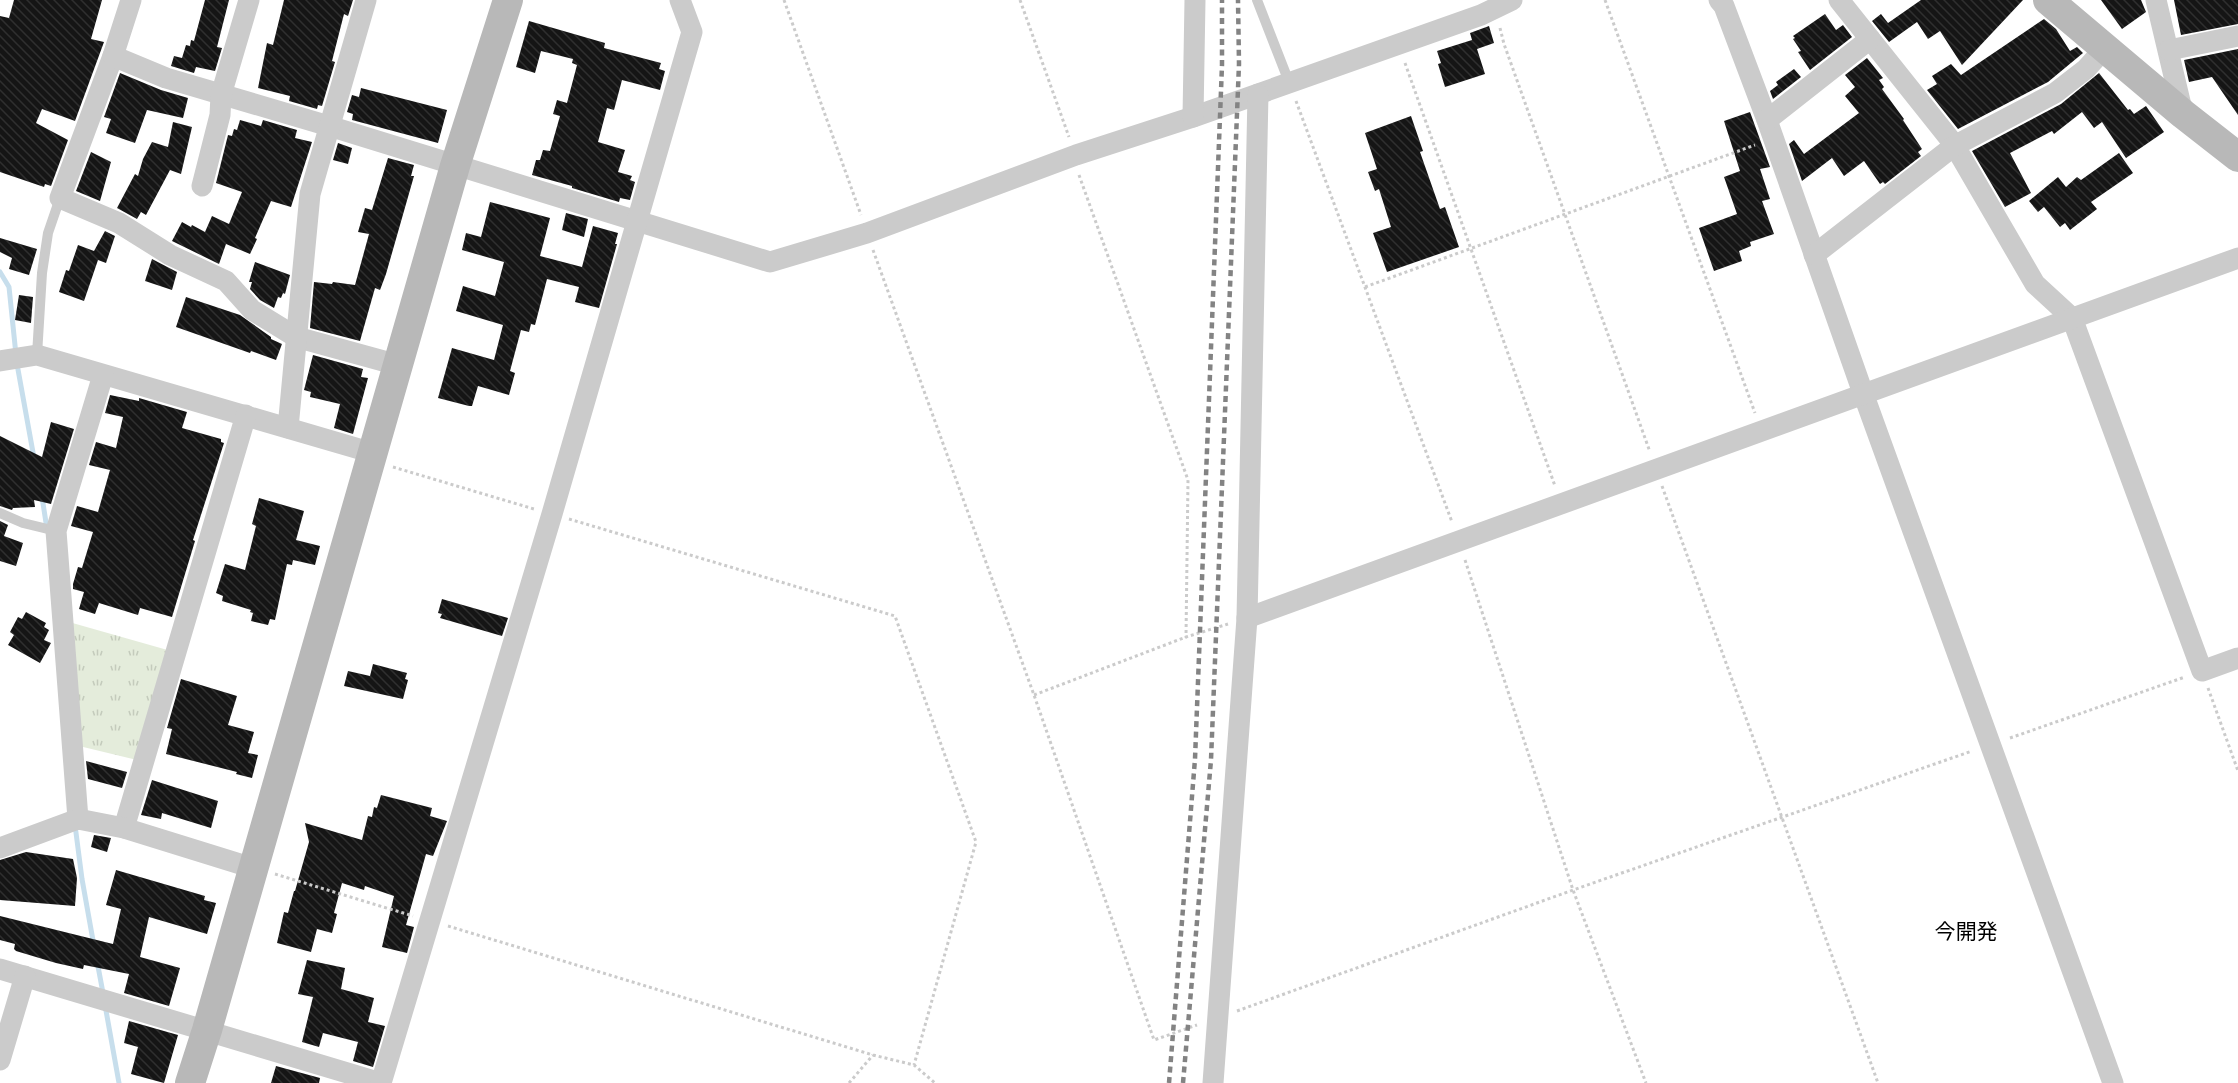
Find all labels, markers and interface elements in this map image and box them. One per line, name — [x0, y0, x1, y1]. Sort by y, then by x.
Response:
district label: 今開発 — [1935, 919, 1998, 944]

